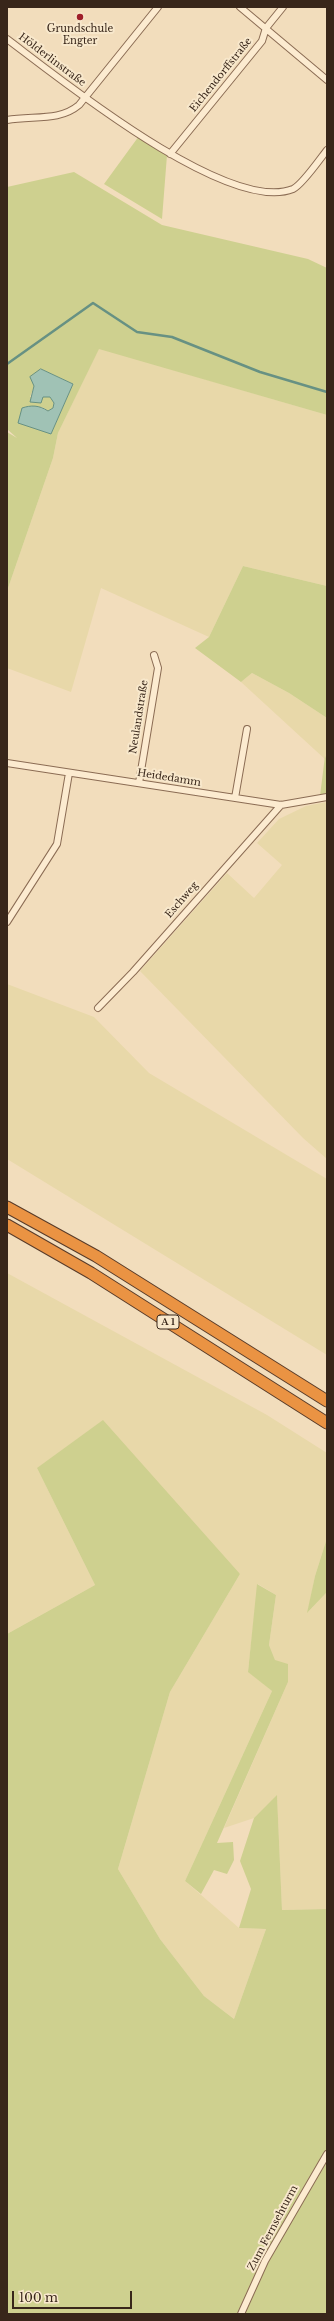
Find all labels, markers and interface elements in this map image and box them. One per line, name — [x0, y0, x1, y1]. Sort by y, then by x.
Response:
marker: Grundschule Engter — [75, 12, 85, 22]
place label: Grundschule Engter — [47, 23, 113, 46]
street label: Hölderlinstraße — [16, 31, 88, 89]
street label: Eichendorffstraße — [187, 35, 255, 115]
street label: Neulandstraße — [127, 679, 151, 755]
street label: Heidedamm — [136, 767, 202, 789]
street label: Eschweg — [163, 879, 201, 921]
road number: A 1 — [157, 1315, 179, 1329]
street label: Zum Fernsehturm — [245, 2183, 301, 2273]
scale bar — [14, 2283, 134, 2309]
text: 100 m — [19, 2290, 58, 2305]

